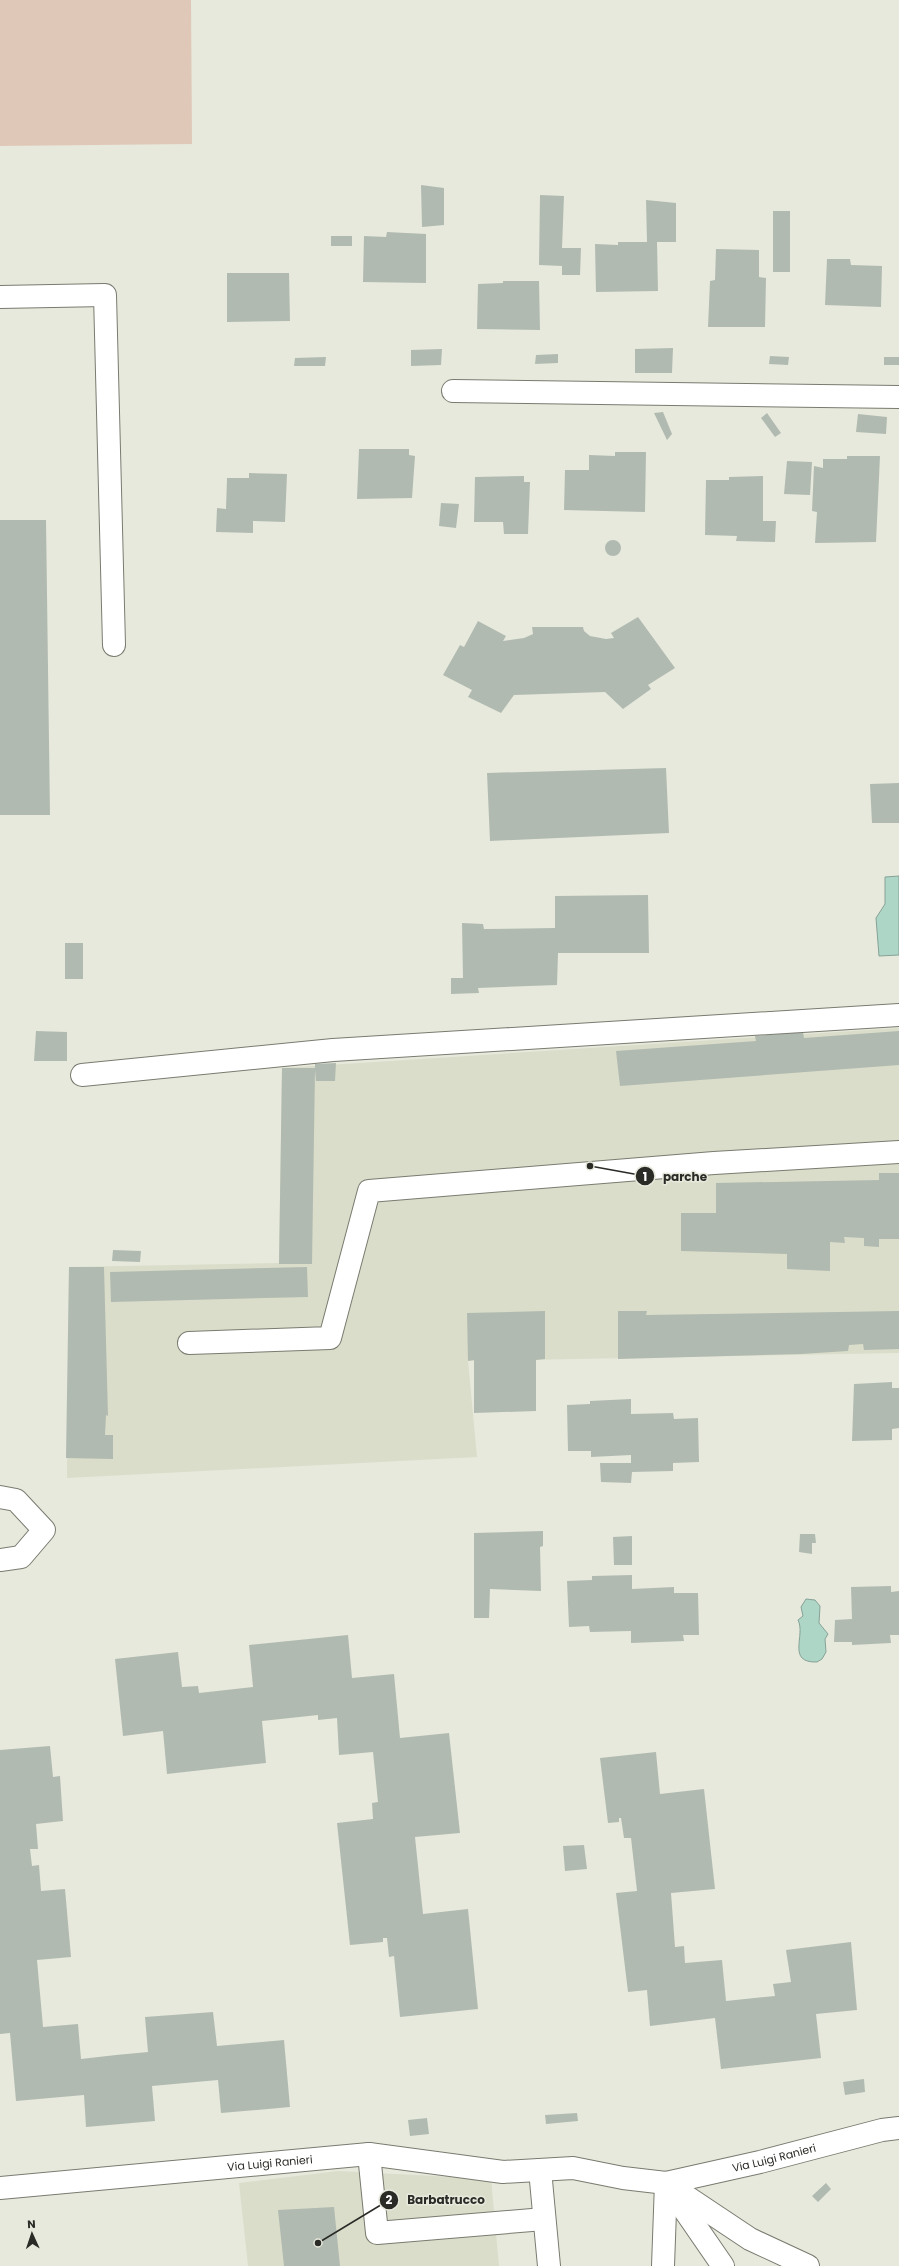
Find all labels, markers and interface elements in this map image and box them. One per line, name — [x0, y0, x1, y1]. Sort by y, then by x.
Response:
callout: parche — [635, 1164, 715, 1188]
text: 1 — [643, 1168, 647, 1185]
text: parche — [663, 1168, 708, 1185]
street label: Via Luigi Ranieri — [731, 2140, 818, 2176]
street label: Via Luigi Ranieri — [226, 2151, 314, 2175]
callout: Barbatrucco — [379, 2188, 493, 2212]
text: 2 — [386, 2191, 393, 2208]
text: Barbatrucco — [407, 2191, 485, 2208]
north arrow — [12, 2214, 52, 2254]
text: N — [27, 2216, 36, 2232]

